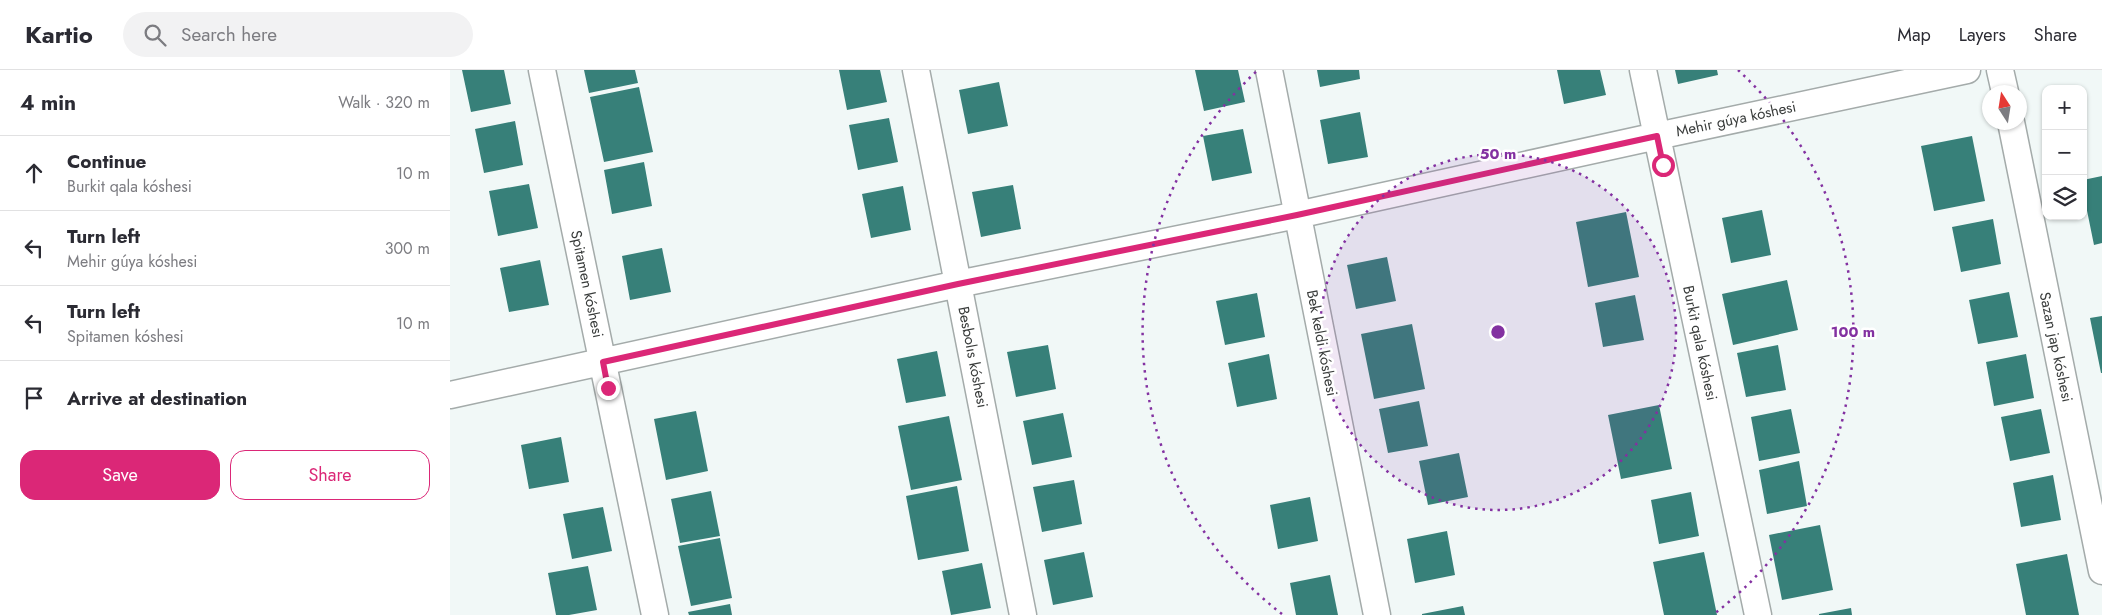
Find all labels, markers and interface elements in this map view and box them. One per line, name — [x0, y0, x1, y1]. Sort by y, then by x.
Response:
search box — [123, 12, 473, 57]
text: Kartio — [25, 17, 93, 52]
icon: search — [141, 21, 169, 49]
text: Search here — [181, 21, 277, 48]
text: Map — [1897, 22, 1931, 48]
text: Layers — [1959, 22, 2006, 48]
text: Share — [2034, 22, 2077, 48]
north arrow — [1982, 85, 2027, 130]
map controls — [2042, 85, 2087, 220]
button: + — [2042, 85, 2087, 130]
text: 4 min — [20, 88, 76, 118]
text: Walk · 320 m — [338, 91, 430, 114]
street label: Mehir gúyа kóshesi — [1674, 96, 1798, 142]
button: − — [2042, 130, 2087, 175]
text: 50 m — [1480, 143, 1516, 165]
text: Continue — [67, 148, 146, 175]
route start — [1652, 154, 1675, 177]
icon: ahead — [20, 159, 48, 187]
text: 10 m — [396, 162, 430, 185]
text: Burkit qala kóshesi — [67, 175, 192, 198]
button: layers — [2042, 175, 2087, 220]
text: Turn left — [67, 223, 140, 250]
street label: Spitamen kóshesi — [565, 228, 609, 340]
icon: left — [20, 234, 48, 262]
text: 300 m — [385, 237, 430, 260]
text: Mehir gúyа kóshesi — [67, 250, 197, 273]
street label: Burkit qala kóshesi — [1677, 283, 1723, 403]
street label: Bek keldi kóshesi — [1301, 288, 1343, 398]
street label: Sazan jap kóshesi — [2034, 290, 2078, 404]
text: Turn left — [67, 298, 140, 325]
street label: Besbolıs kóshesi — [952, 304, 994, 410]
icon: left — [20, 309, 48, 337]
text: 10 m — [396, 312, 430, 335]
text: 100 m — [1831, 321, 1875, 343]
centre of rings — [1489, 323, 1507, 341]
text: Spitamen kóshesi — [67, 325, 184, 348]
route end — [597, 377, 620, 400]
icon: arrive — [20, 384, 48, 412]
text: Arrive at destination — [67, 385, 247, 412]
button: Save — [20, 450, 220, 500]
button: Share — [230, 450, 430, 500]

